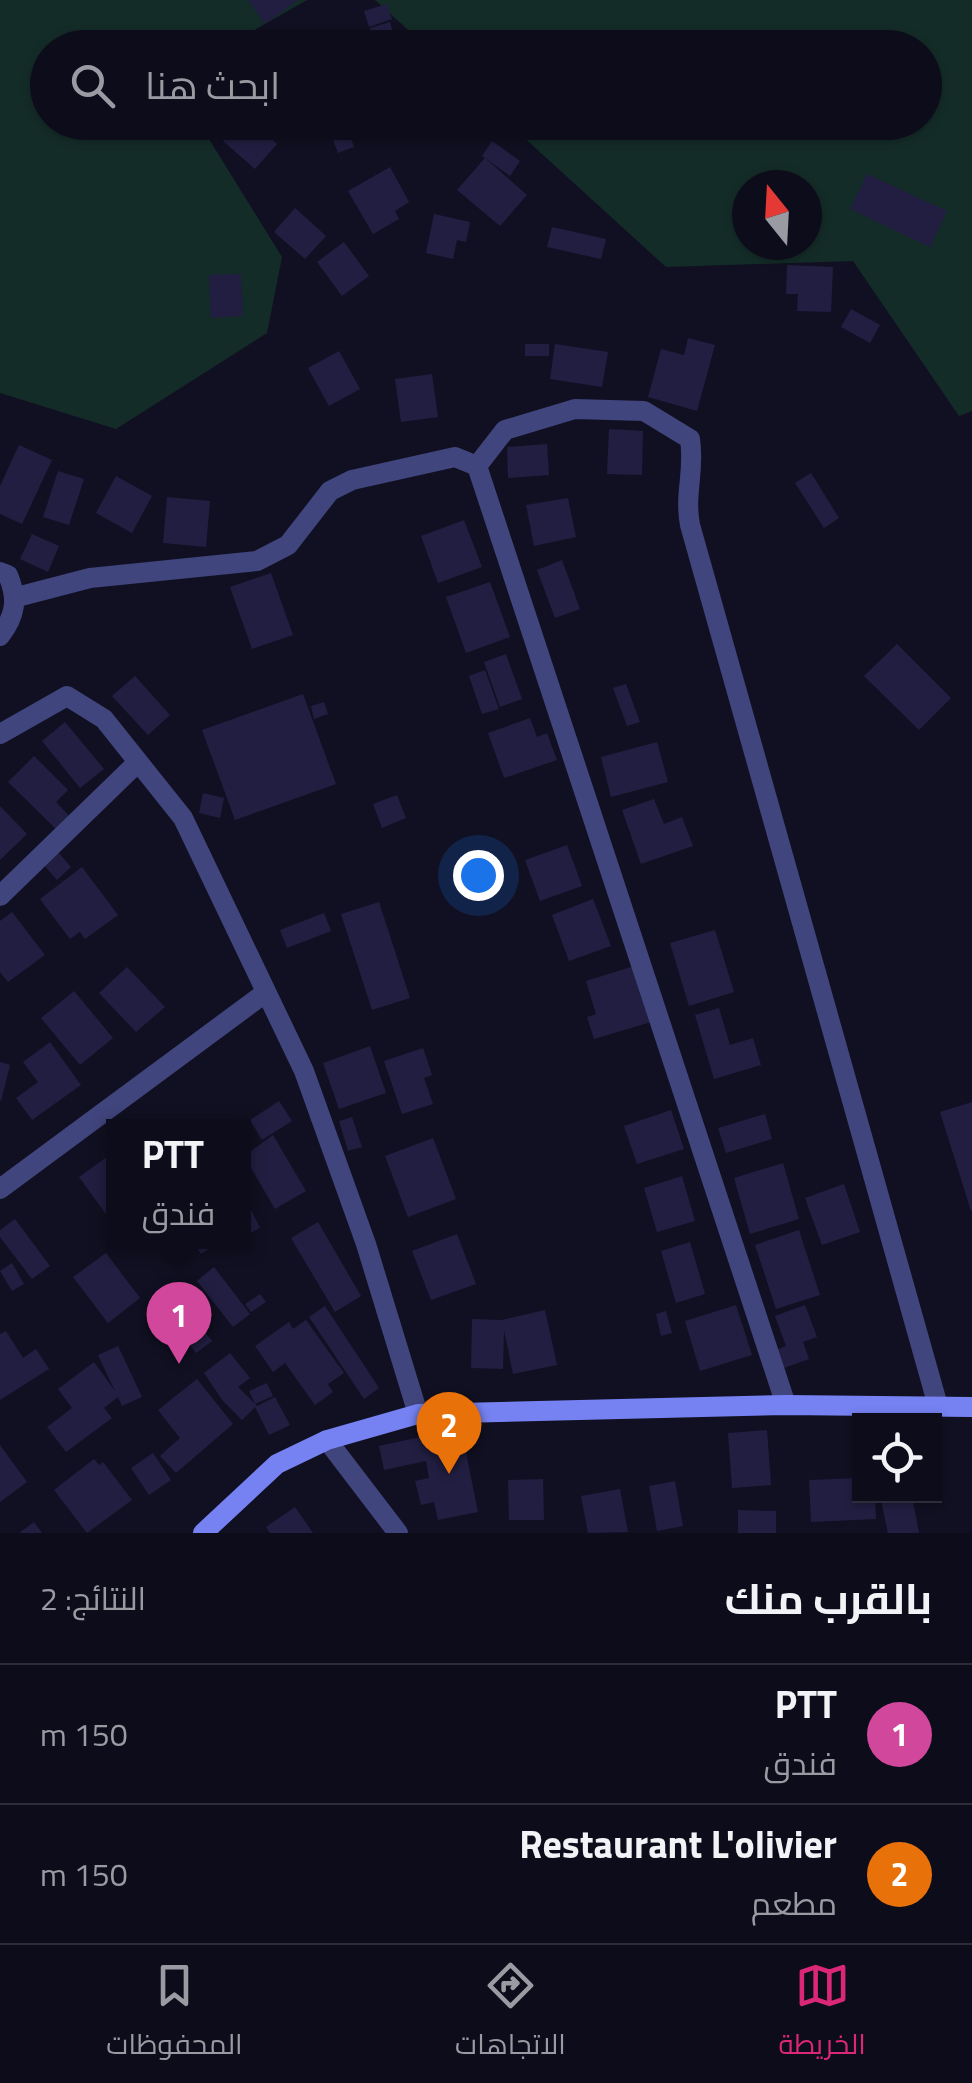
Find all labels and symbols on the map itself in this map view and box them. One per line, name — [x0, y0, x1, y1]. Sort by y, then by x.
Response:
north arrow — [732, 170, 822, 260]
your location — [453, 850, 504, 901]
pin: 1 — [146, 1282, 212, 1364]
pin: 2 — [416, 1392, 482, 1474]

